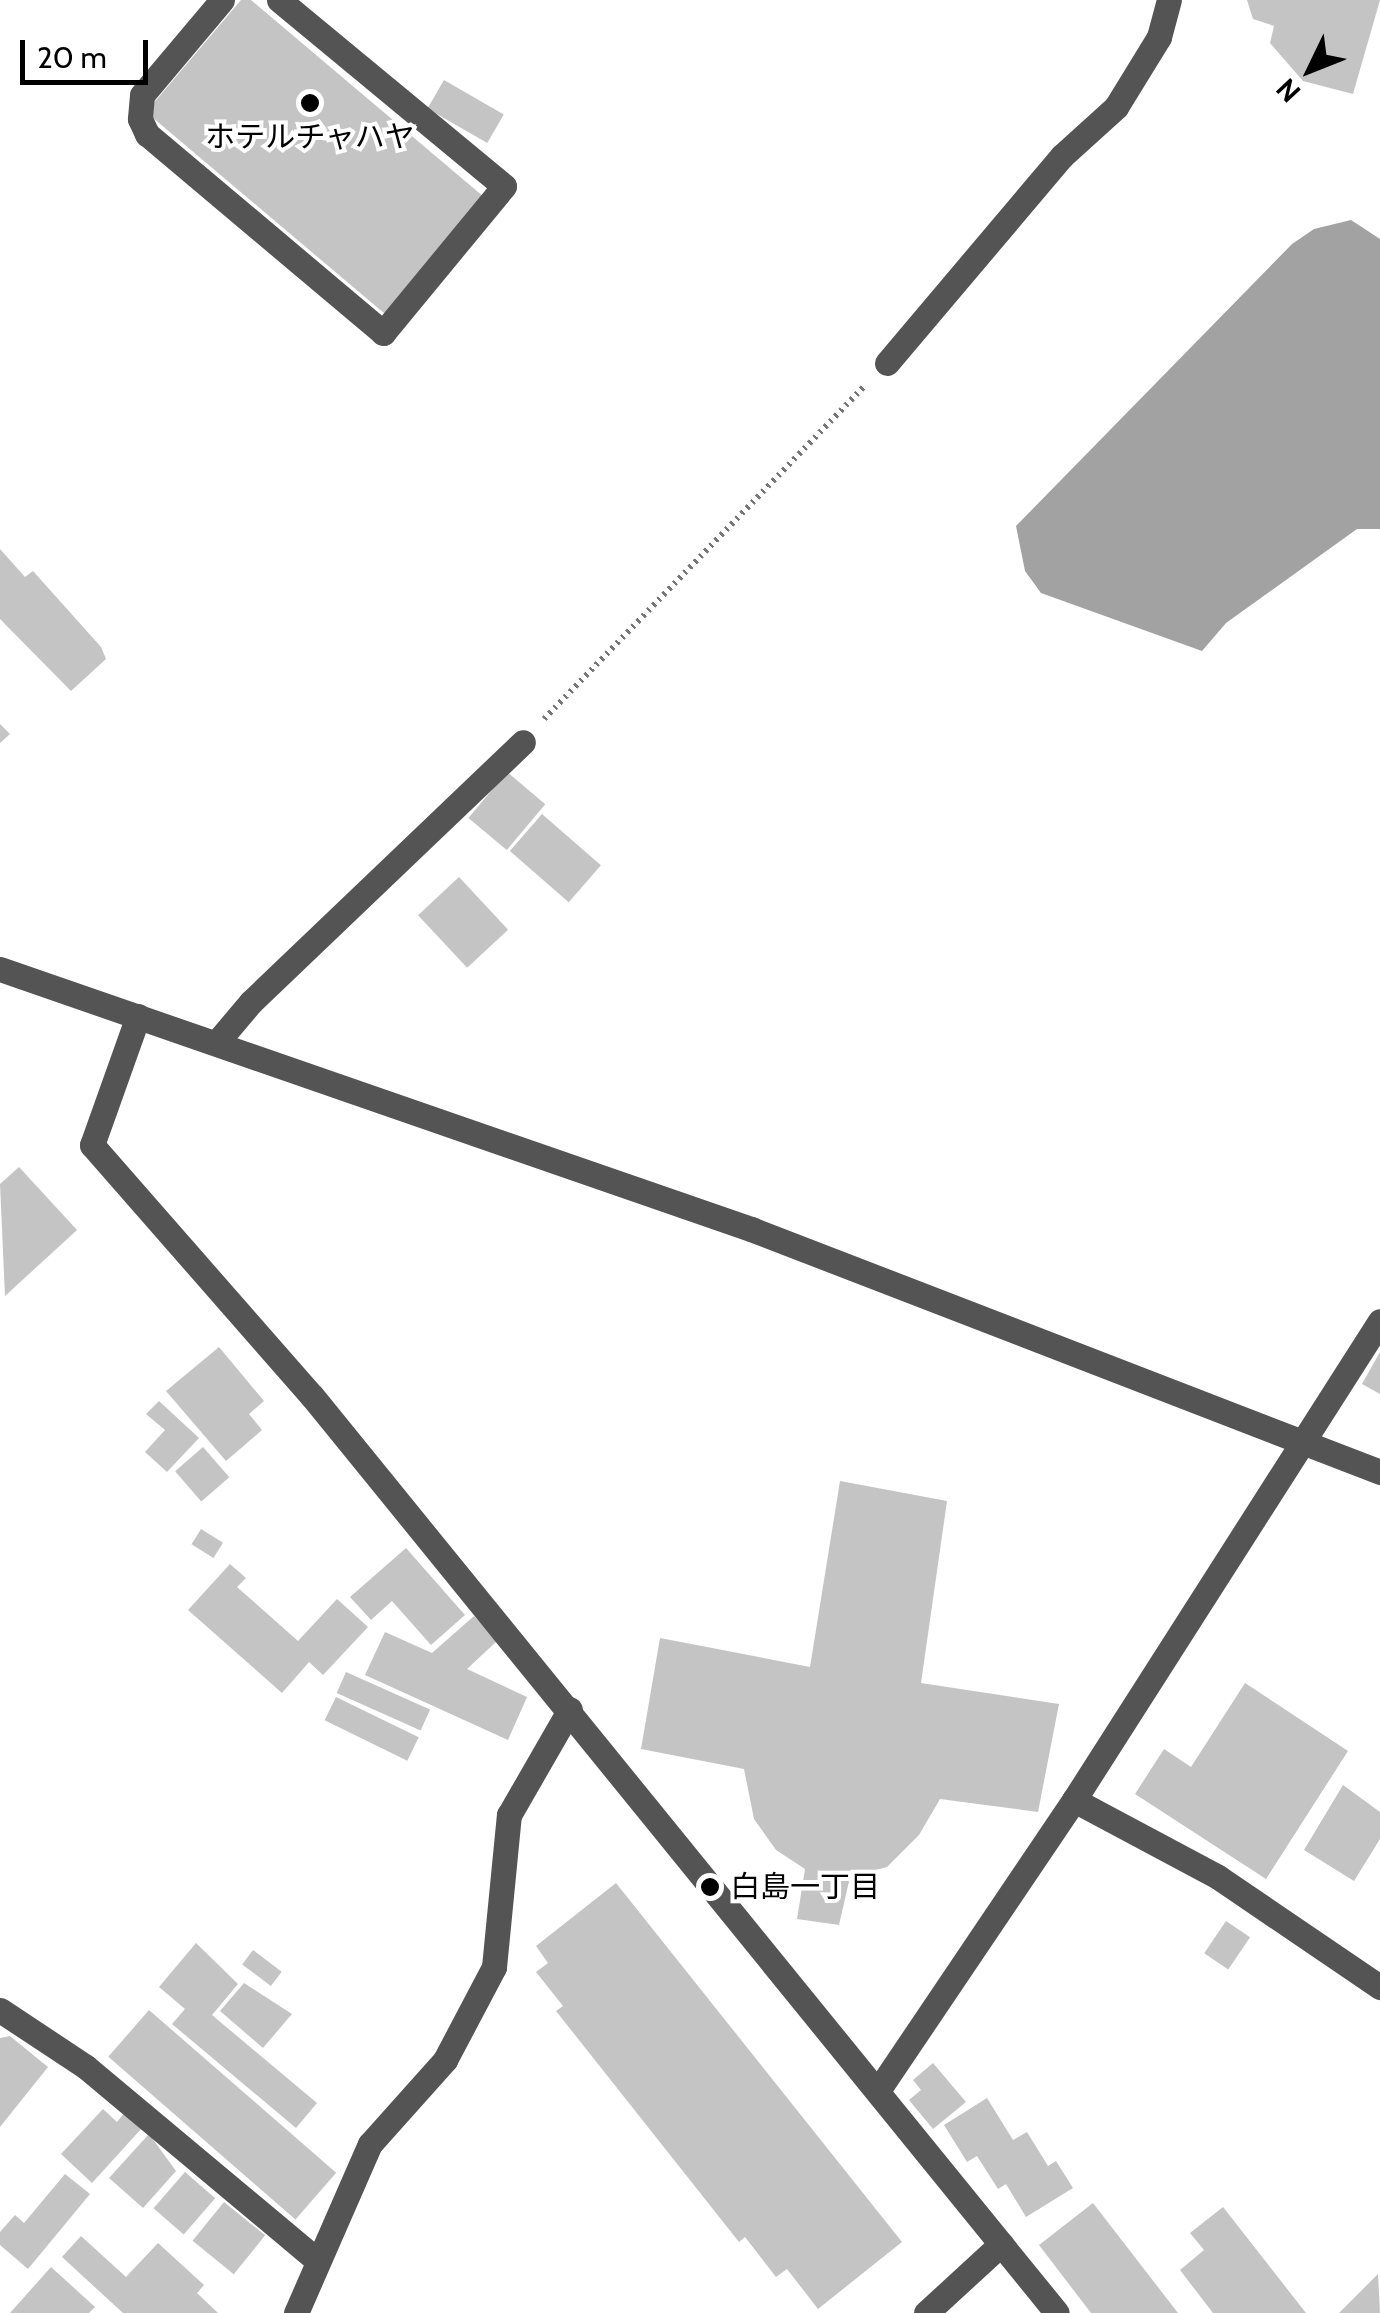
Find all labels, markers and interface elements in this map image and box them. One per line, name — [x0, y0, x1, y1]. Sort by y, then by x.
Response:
scale bar — [25, 20, 152, 82]
north arrow — [1260, 20, 1360, 120]
text: 20 m — [37, 39, 107, 76]
text: N — [1269, 72, 1307, 109]
marker: ホテルチャハヤ — [299, 92, 321, 114]
place label: ホテルチャハヤ — [205, 119, 415, 155]
place label: 白島一丁目 — [730, 1869, 880, 1905]
marker: 白島一丁目 — [699, 1876, 721, 1898]

